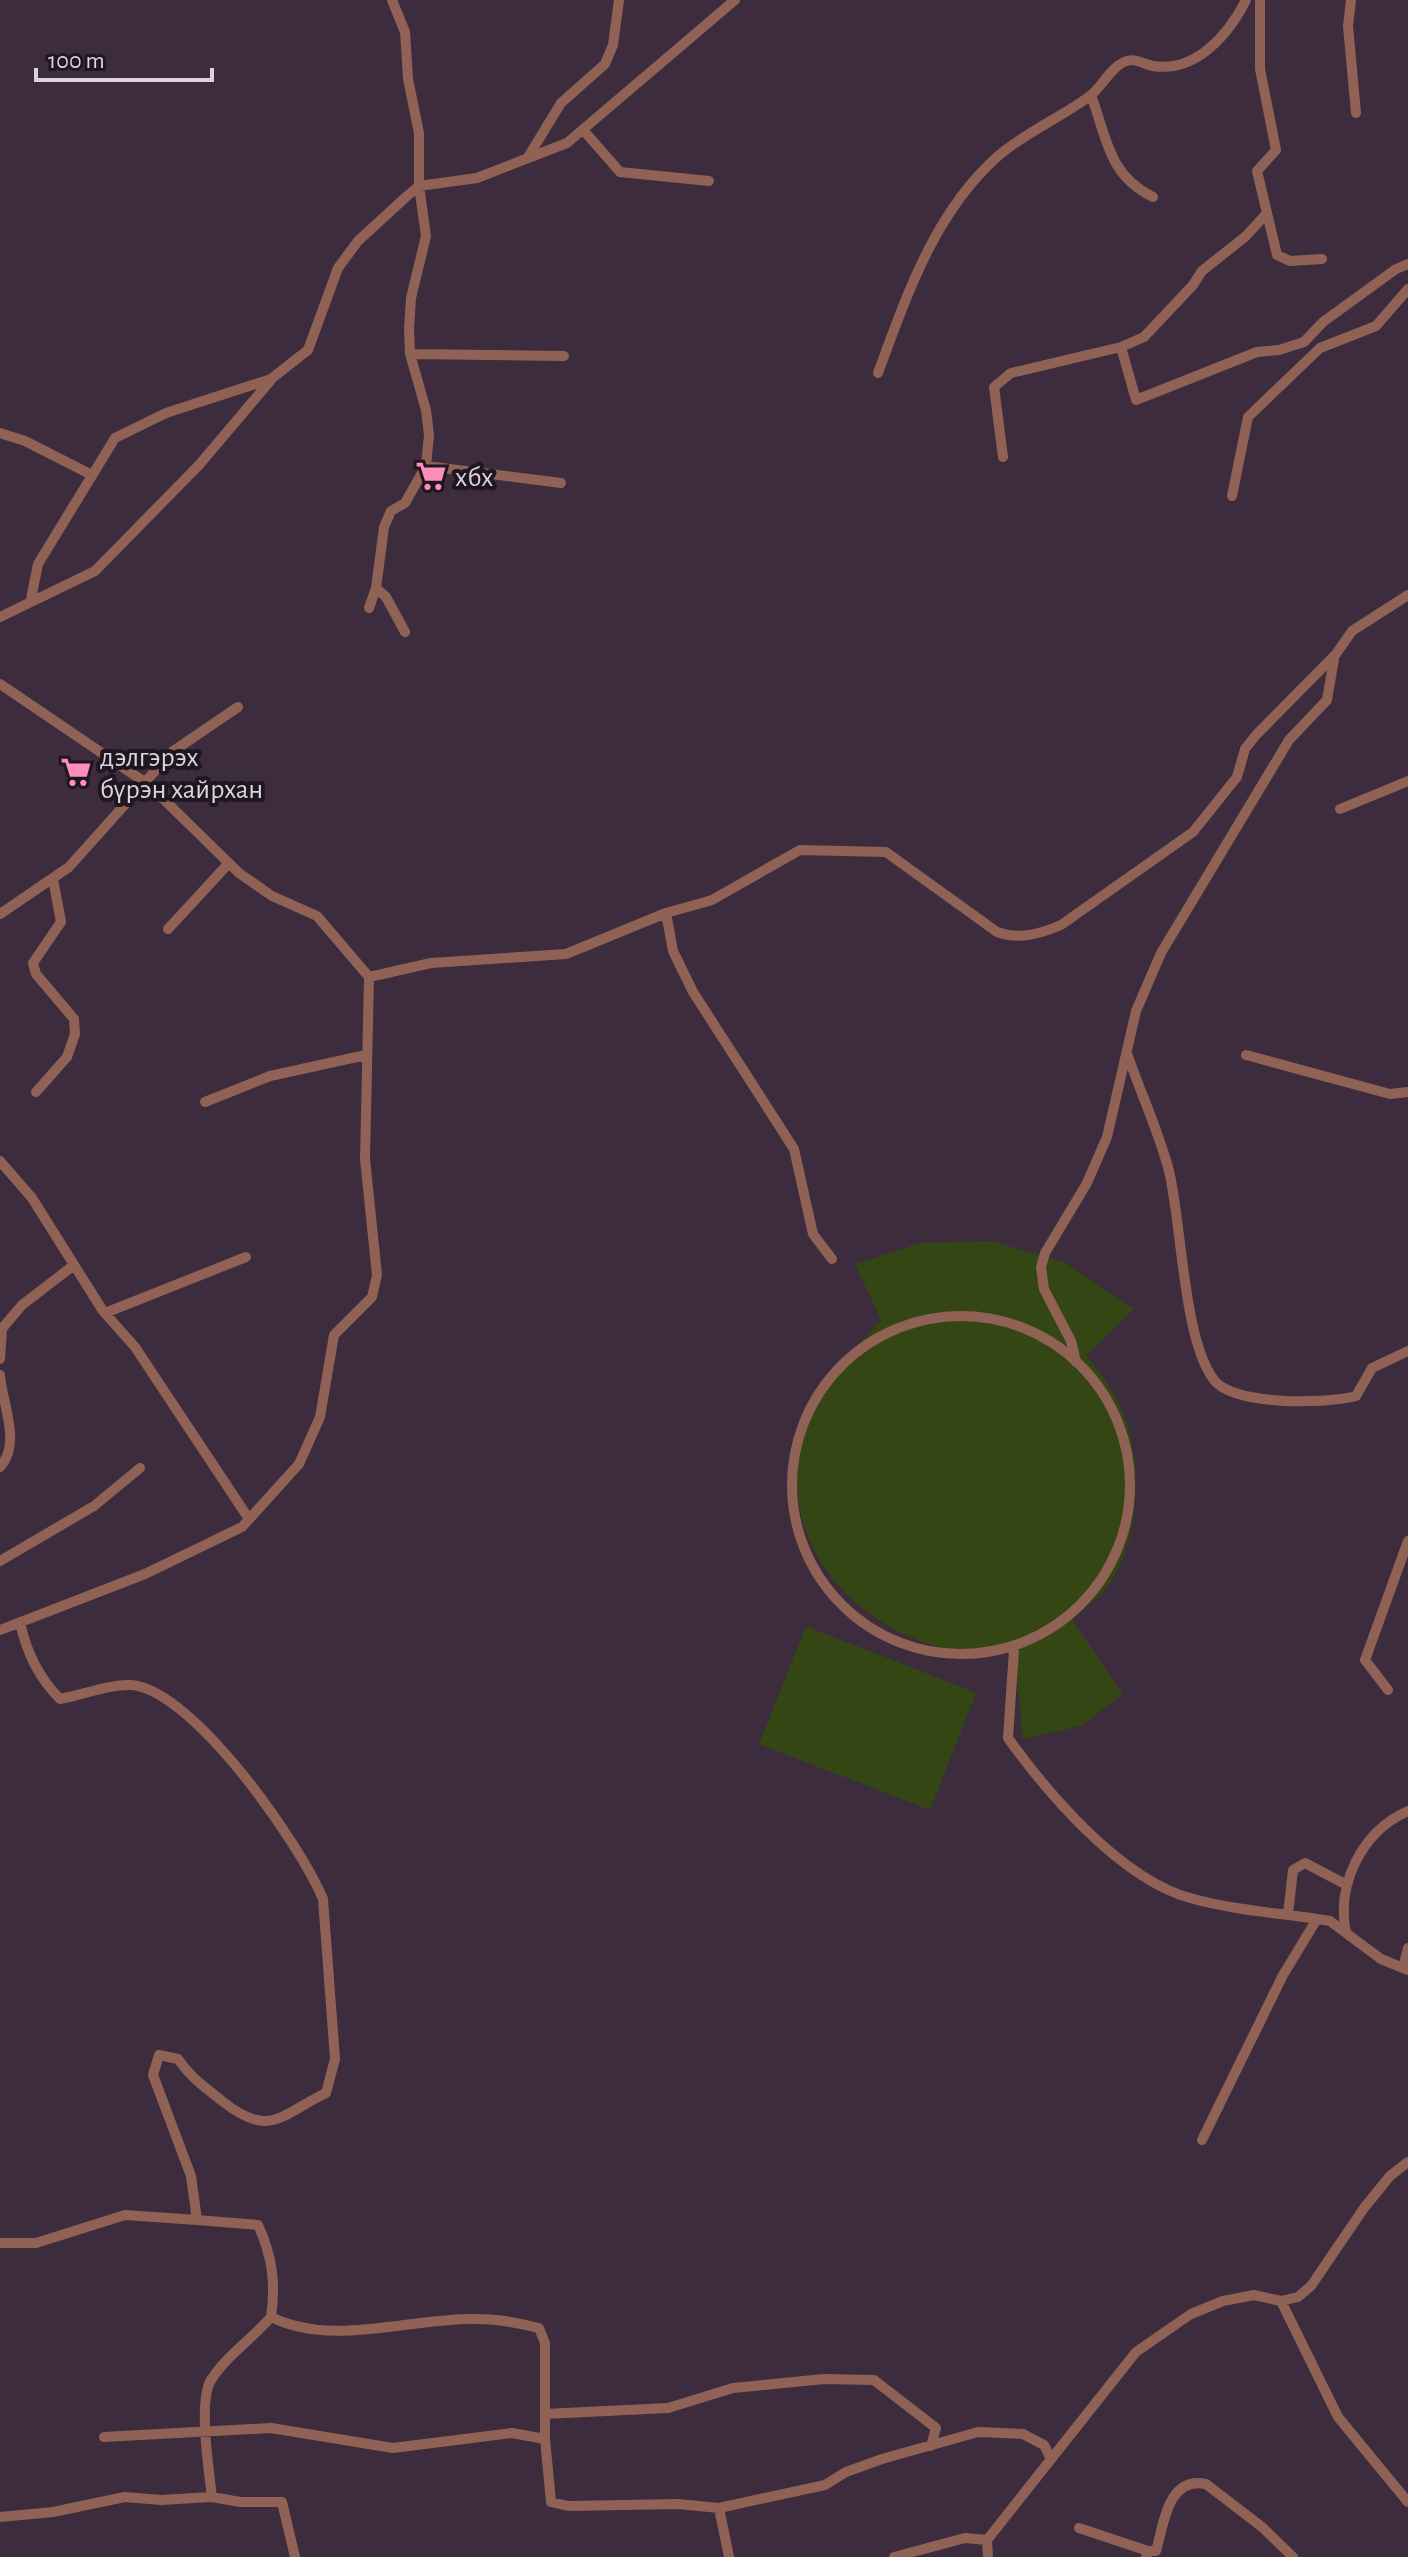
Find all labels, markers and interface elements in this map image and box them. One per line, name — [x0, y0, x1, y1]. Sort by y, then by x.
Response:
scale bar — [36, 32, 212, 82]
text: 100 m — [48, 49, 105, 73]
supermarket icon: хбх — [414, 459, 448, 493]
place label: хбх — [455, 464, 493, 492]
place label: дэлгэрэх бүрэн хайрхан — [100, 744, 263, 804]
supermarket icon: дэлгэрэх бүрэн хайрхан — [59, 755, 93, 789]

